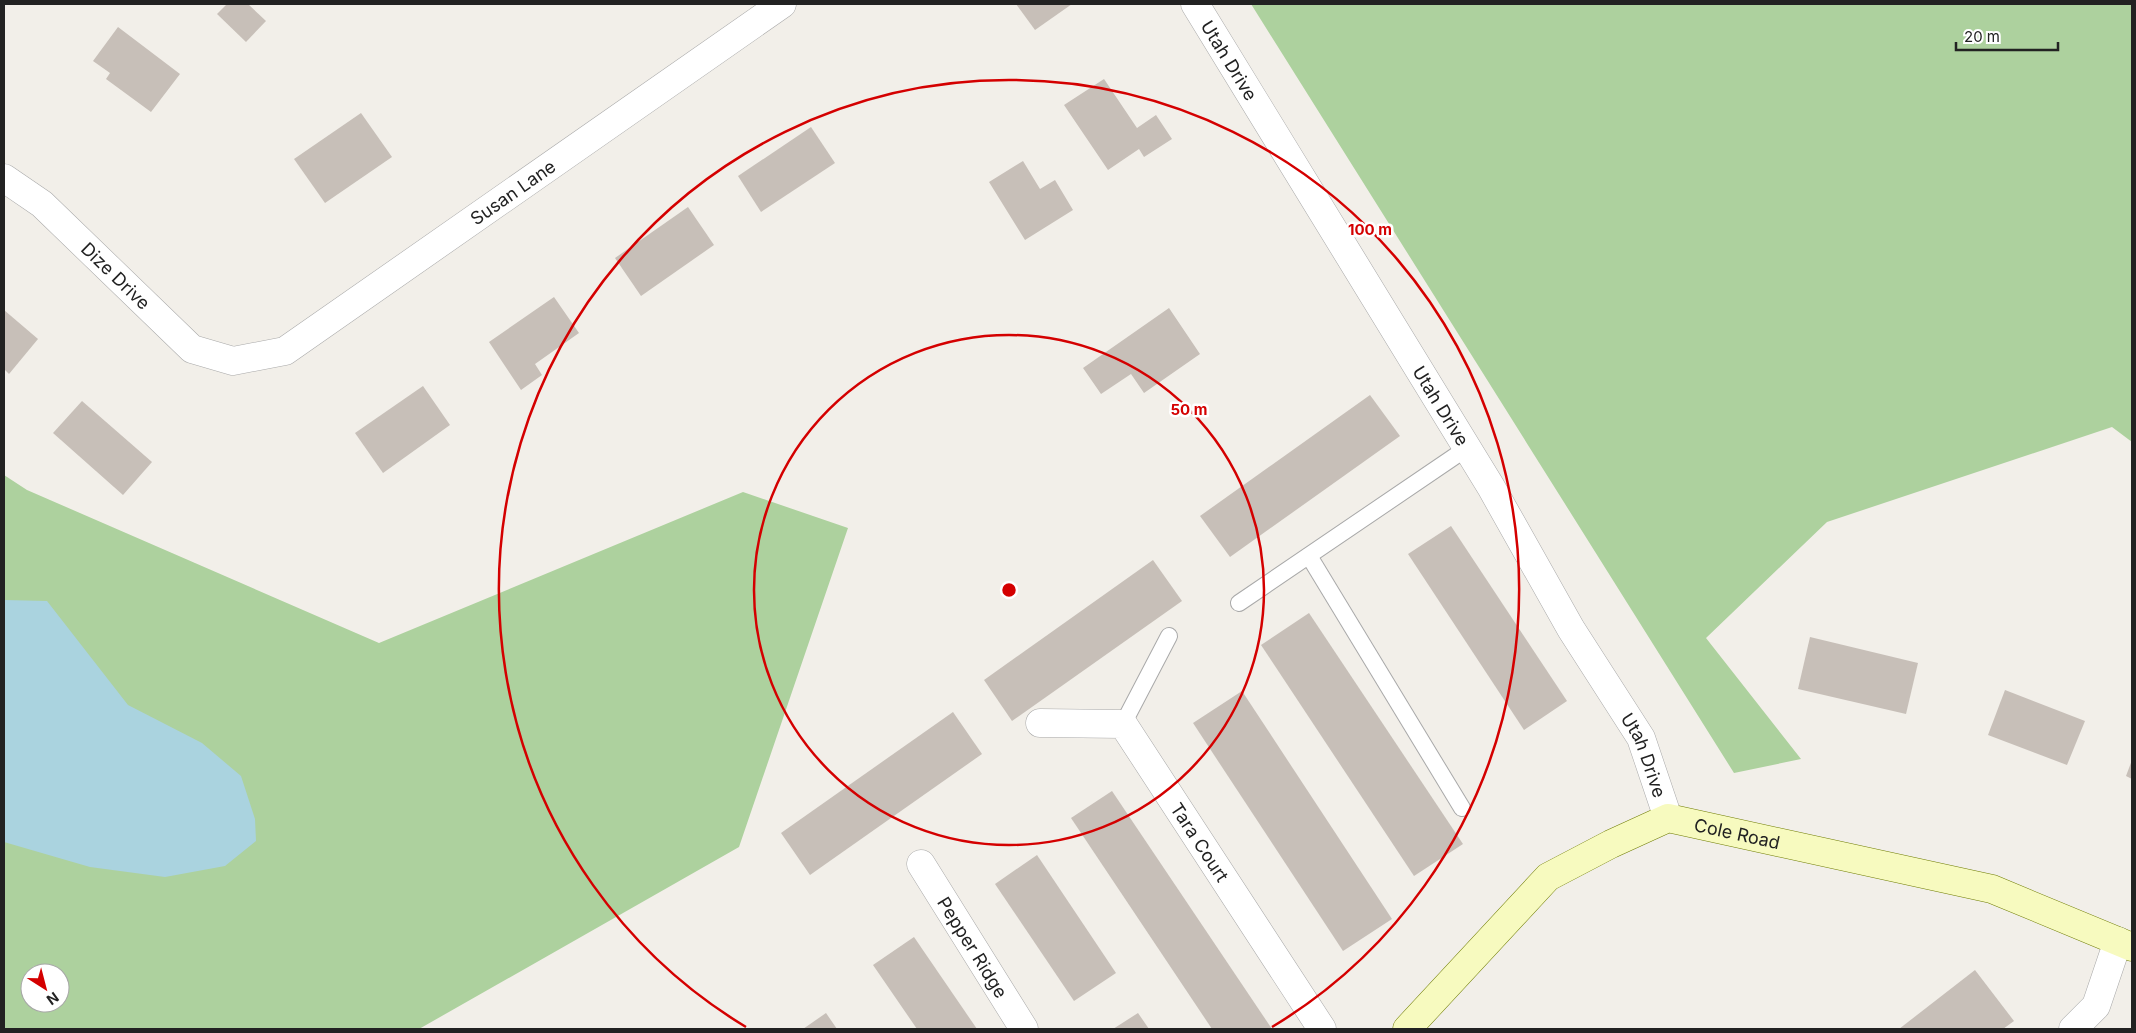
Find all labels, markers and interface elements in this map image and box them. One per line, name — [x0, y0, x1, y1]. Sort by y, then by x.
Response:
street label: Utah Drive — [1197, 16, 1262, 104]
scale bar — [1956, 20, 2058, 52]
text: 20 m — [1964, 27, 2000, 46]
street label: Susan Lane — [466, 155, 559, 229]
text: 100 m — [1348, 220, 1392, 239]
street label: Dize Drive — [77, 238, 155, 313]
street label: Utah Drive — [1409, 362, 1474, 449]
text: 50 m — [1171, 400, 1207, 419]
centre of rings — [1000, 581, 1018, 599]
street label: Utah Drive — [1617, 709, 1671, 800]
street label: Tara Court — [1167, 799, 1233, 886]
street label: Cole Road — [1692, 814, 1782, 853]
street label: Pepper Ridge — [934, 893, 1012, 1001]
north arrow — [20, 963, 70, 1013]
text: N — [44, 989, 62, 1009]

